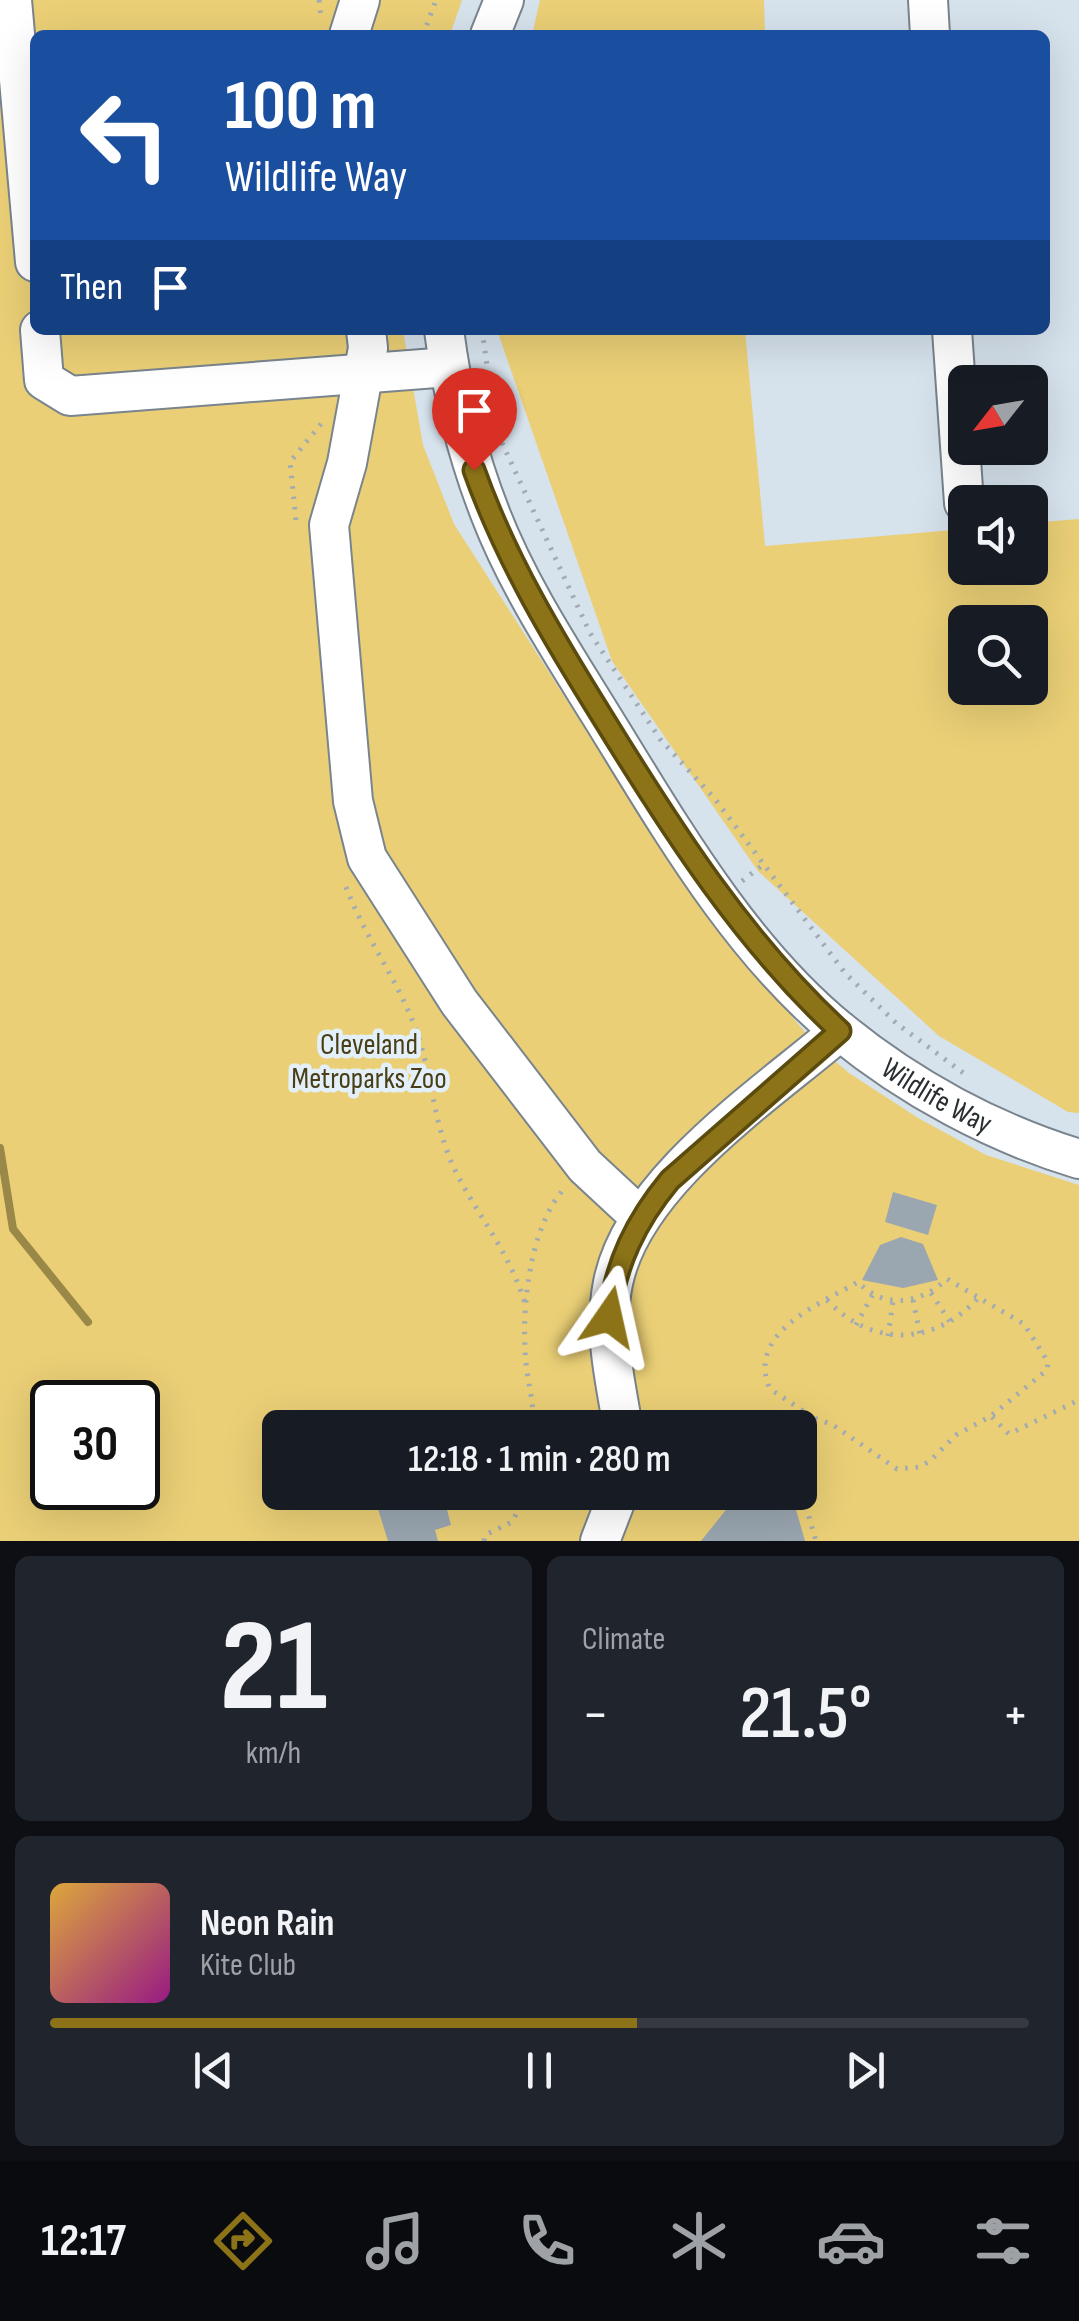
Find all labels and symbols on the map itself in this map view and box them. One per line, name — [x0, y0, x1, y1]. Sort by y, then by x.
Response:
north arrow — [948, 365, 1048, 465]
pin — [432, 368, 517, 471]
park label: Cleveland Metroparks Zoo — [291, 1027, 447, 1097]
street label: Wildlife Way — [874, 1051, 998, 1142]
position arrow — [557, 1265, 661, 1369]
speed limit sign: 30 — [30, 1380, 160, 1510]

